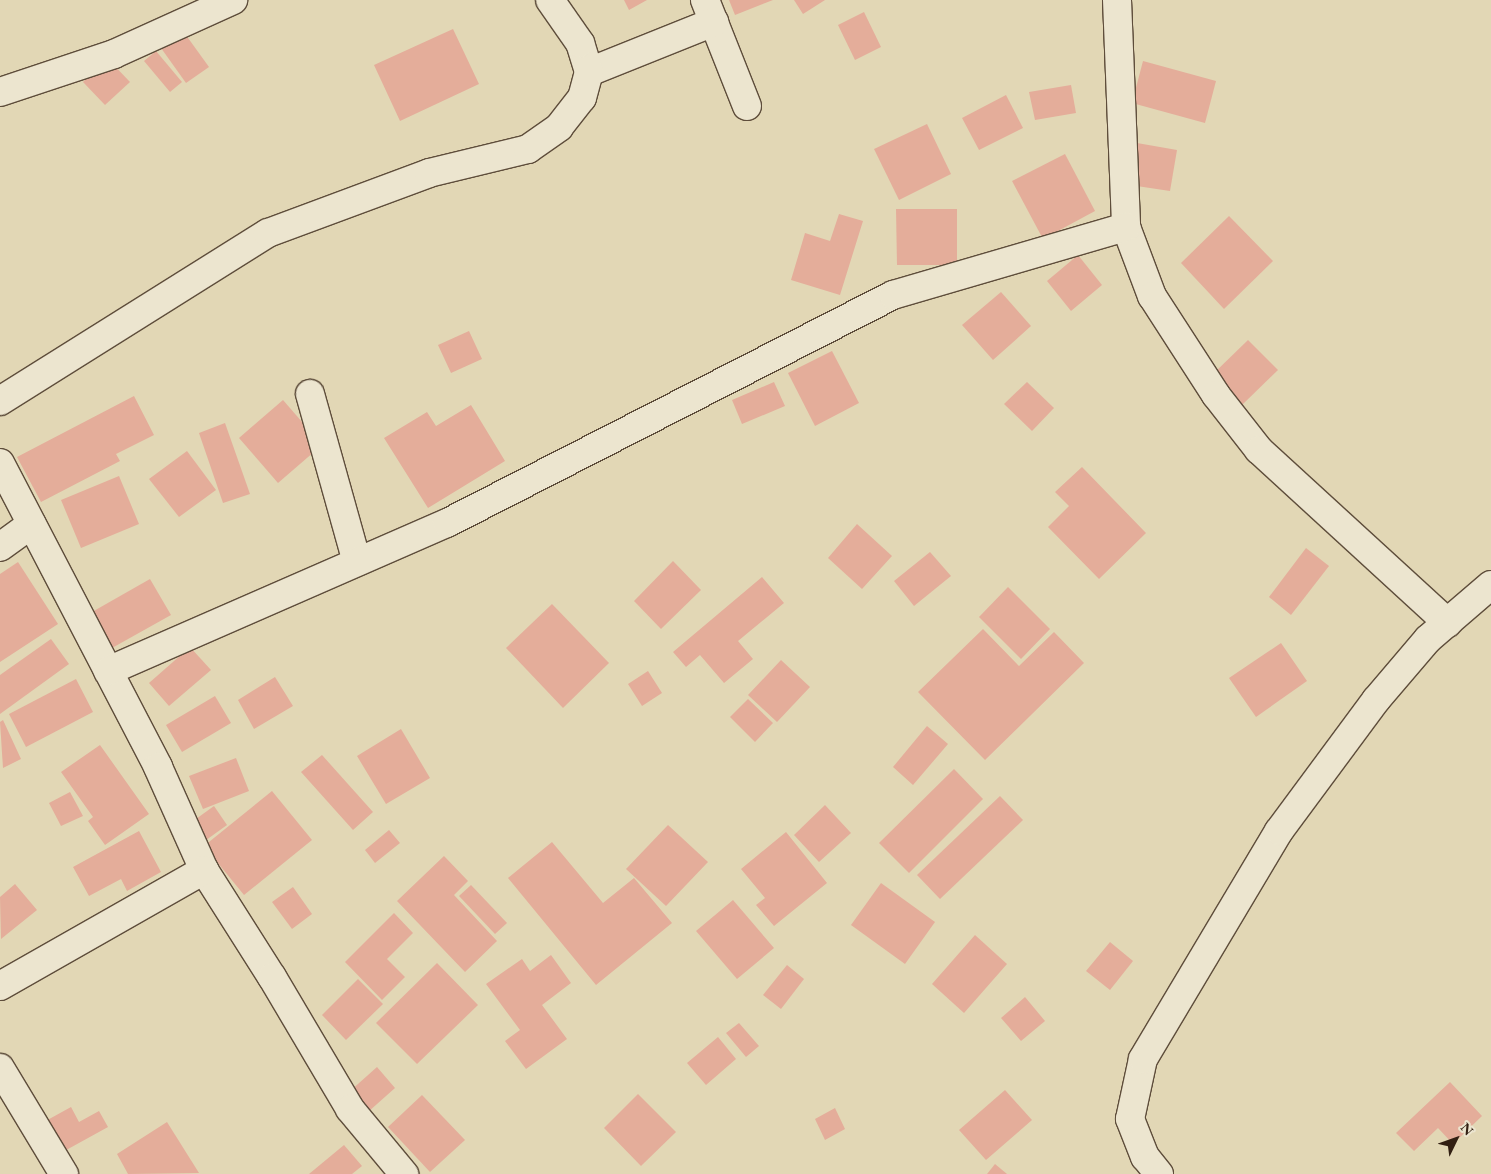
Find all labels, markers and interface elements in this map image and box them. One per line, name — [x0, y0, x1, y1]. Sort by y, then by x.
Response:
north arrow — [1431, 1114, 1481, 1164]
text: N — [1457, 1119, 1478, 1139]

